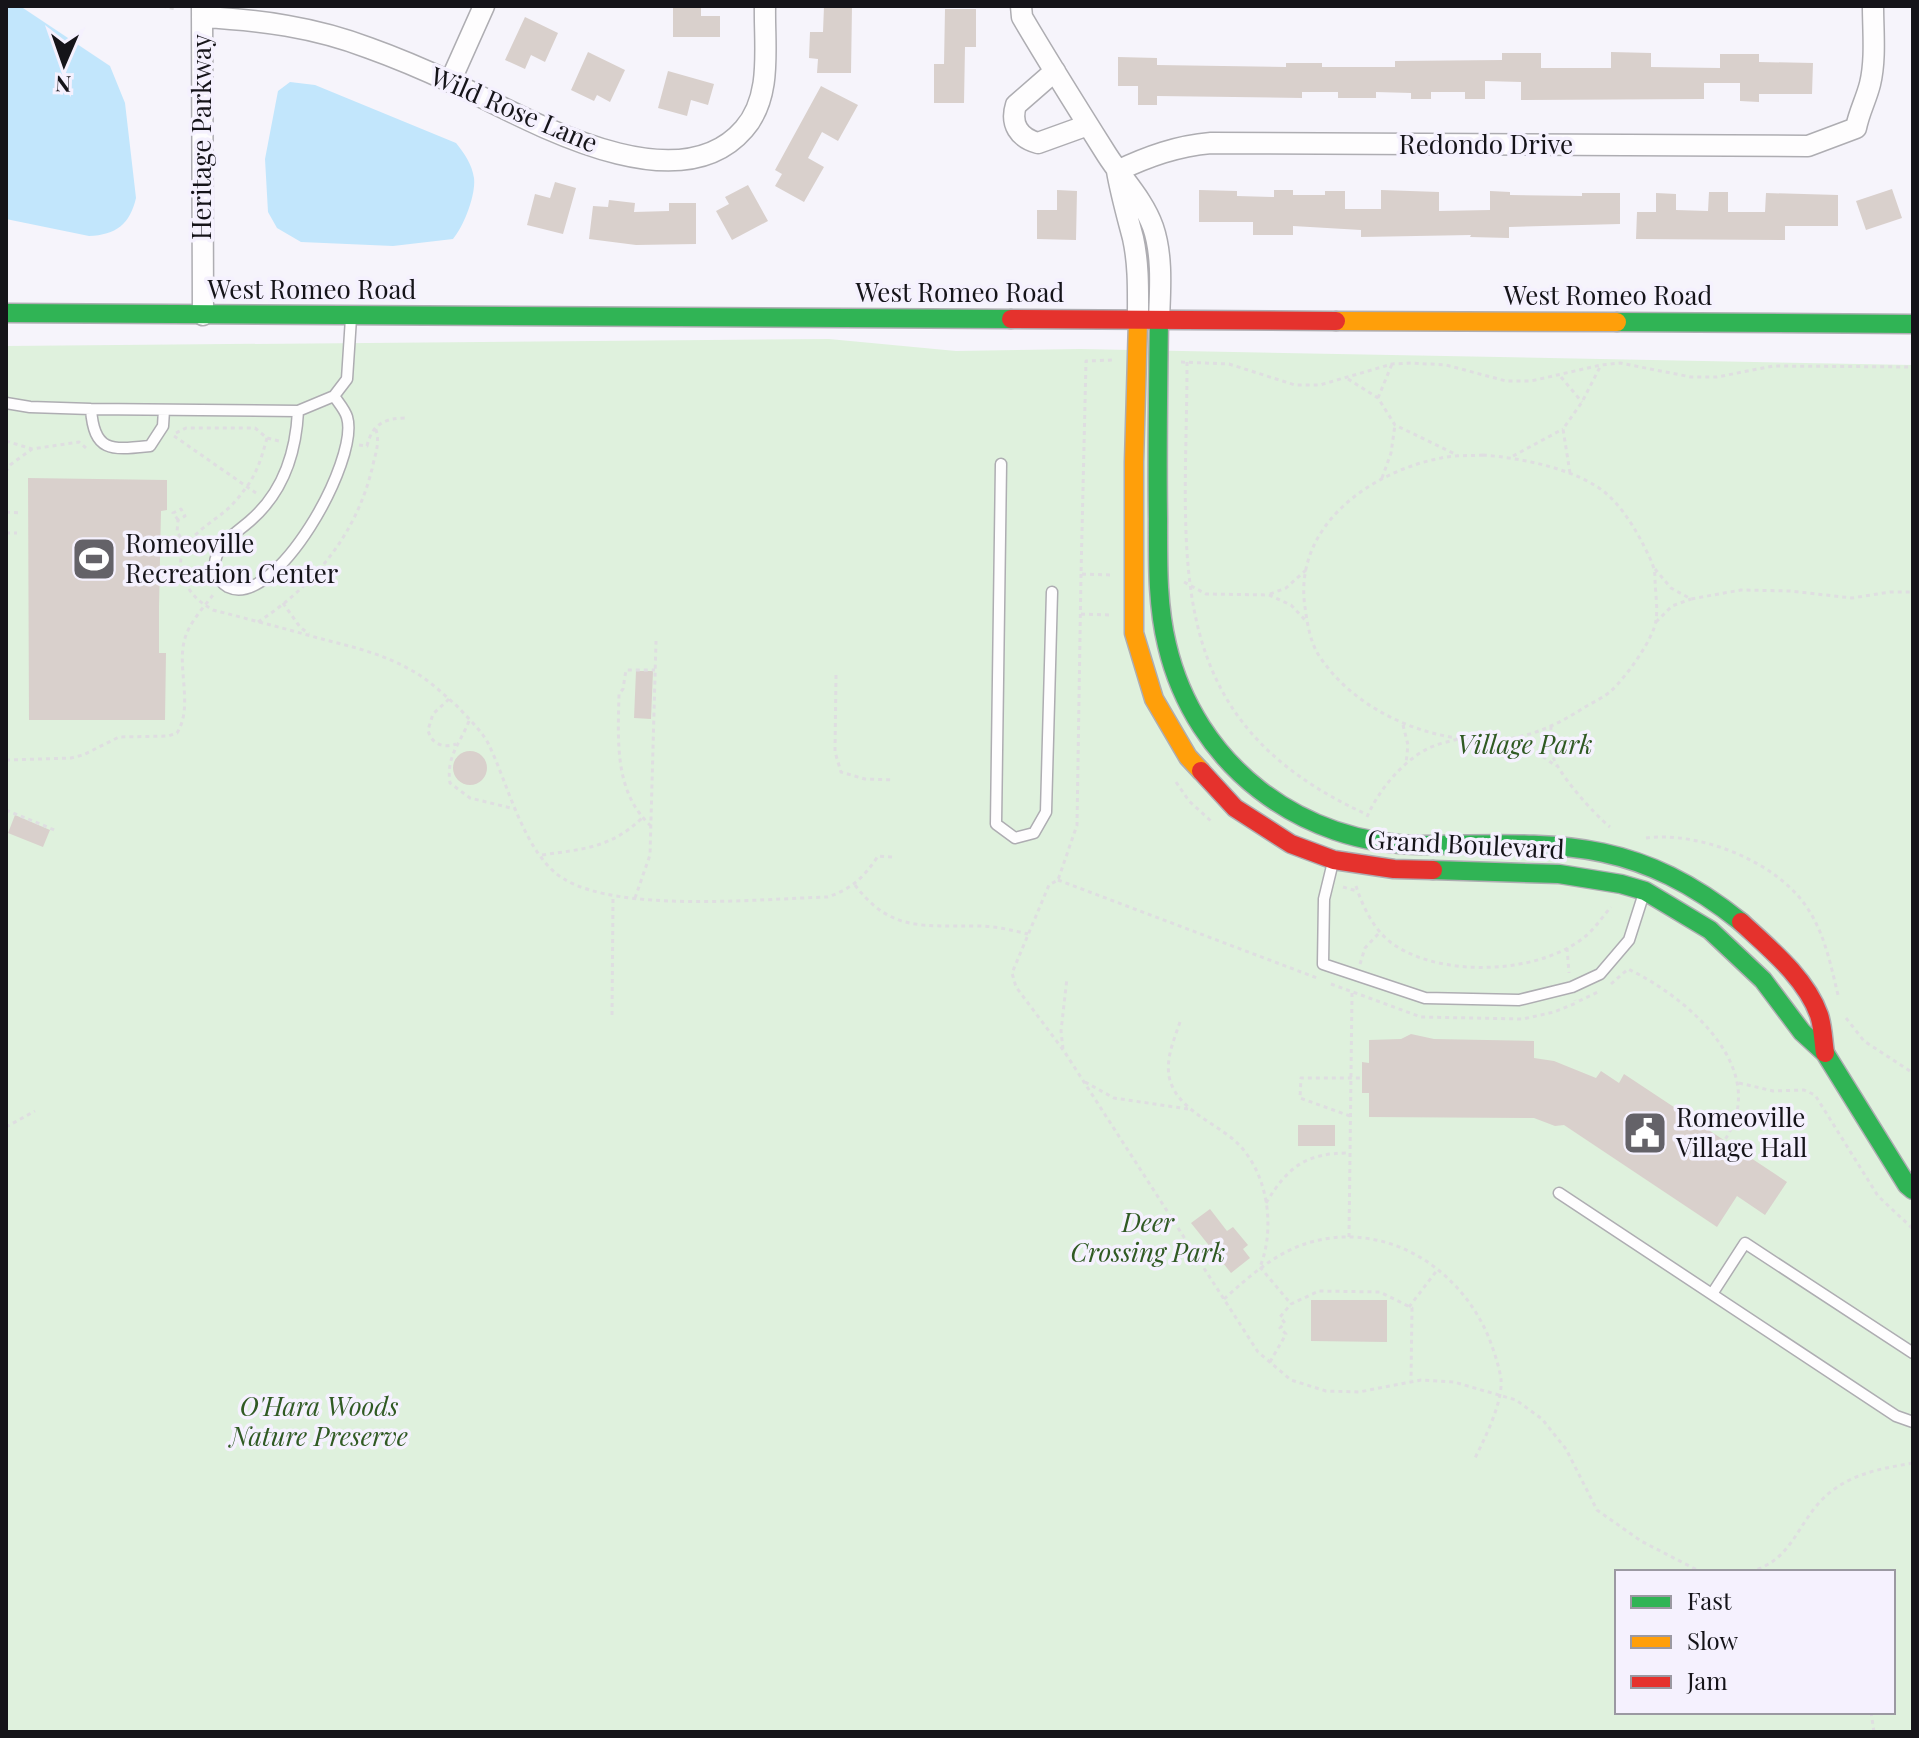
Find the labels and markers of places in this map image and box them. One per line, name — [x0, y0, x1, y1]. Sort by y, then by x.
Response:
place label: Romeoville Recreation Center — [125, 525, 339, 590]
sports icon: Romeoville Recreation Center — [70, 535, 118, 583]
place label: Romeoville Village Hall — [1675, 1099, 1808, 1164]
public building icon: Romeoville Village Hall — [1621, 1109, 1669, 1157]

